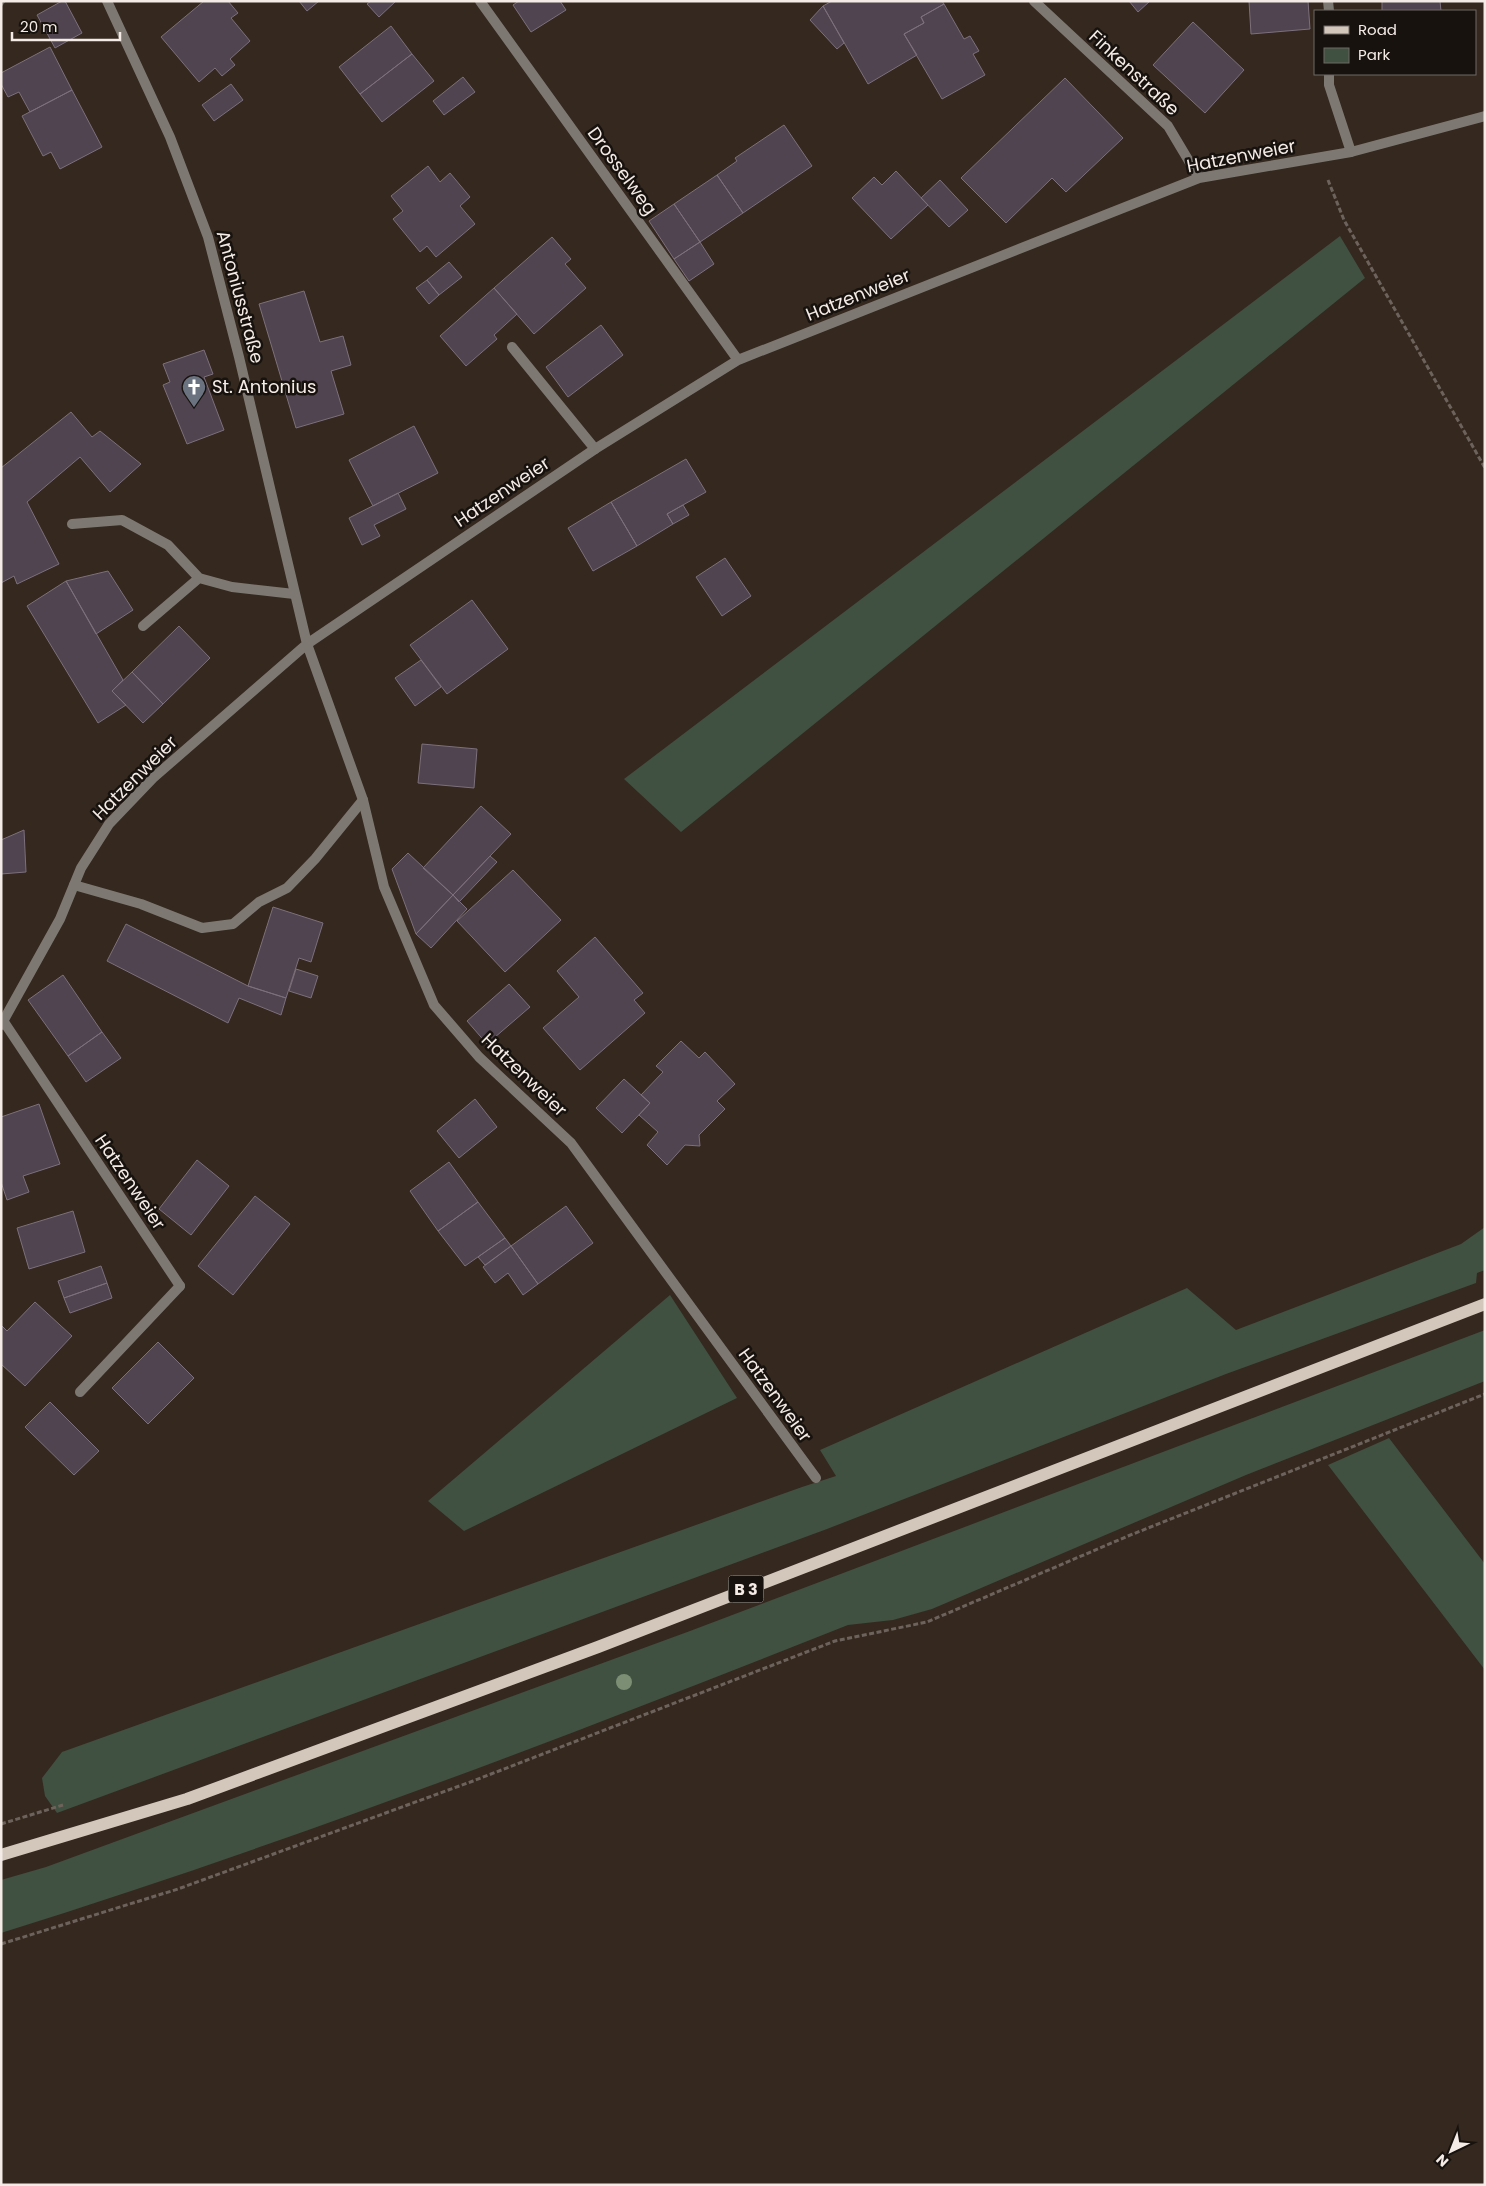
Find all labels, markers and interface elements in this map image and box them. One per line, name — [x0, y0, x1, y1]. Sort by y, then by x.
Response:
scale bar — [12, 10, 120, 42]
legend — [1314, 10, 1476, 75]
text: 20 m — [20, 16, 58, 37]
text: Road — [1358, 19, 1397, 40]
street label: Finkenstraße — [1084, 24, 1185, 121]
text: Park — [1358, 44, 1390, 65]
street label: Drosselweg — [582, 122, 663, 220]
street label: Hatzenweier — [1184, 133, 1298, 178]
street label: Antoniusstraße — [211, 228, 270, 366]
street label: Hatzenweier — [802, 262, 914, 327]
church icon: St. Antonius — [181, 374, 207, 408]
place label: St. Antonius — [212, 374, 316, 399]
street label: Hatzenweier — [449, 450, 555, 533]
street label: Hatzenweier — [87, 730, 183, 825]
street label: Hatzenweier — [476, 1027, 573, 1122]
street label: Hatzenweier — [89, 1129, 172, 1235]
street label: Hatzenweier — [733, 1343, 818, 1447]
road number: B 3 — [728, 1576, 764, 1602]
north arrow — [1426, 2126, 1476, 2176]
text: N — [1431, 2150, 1453, 2171]

